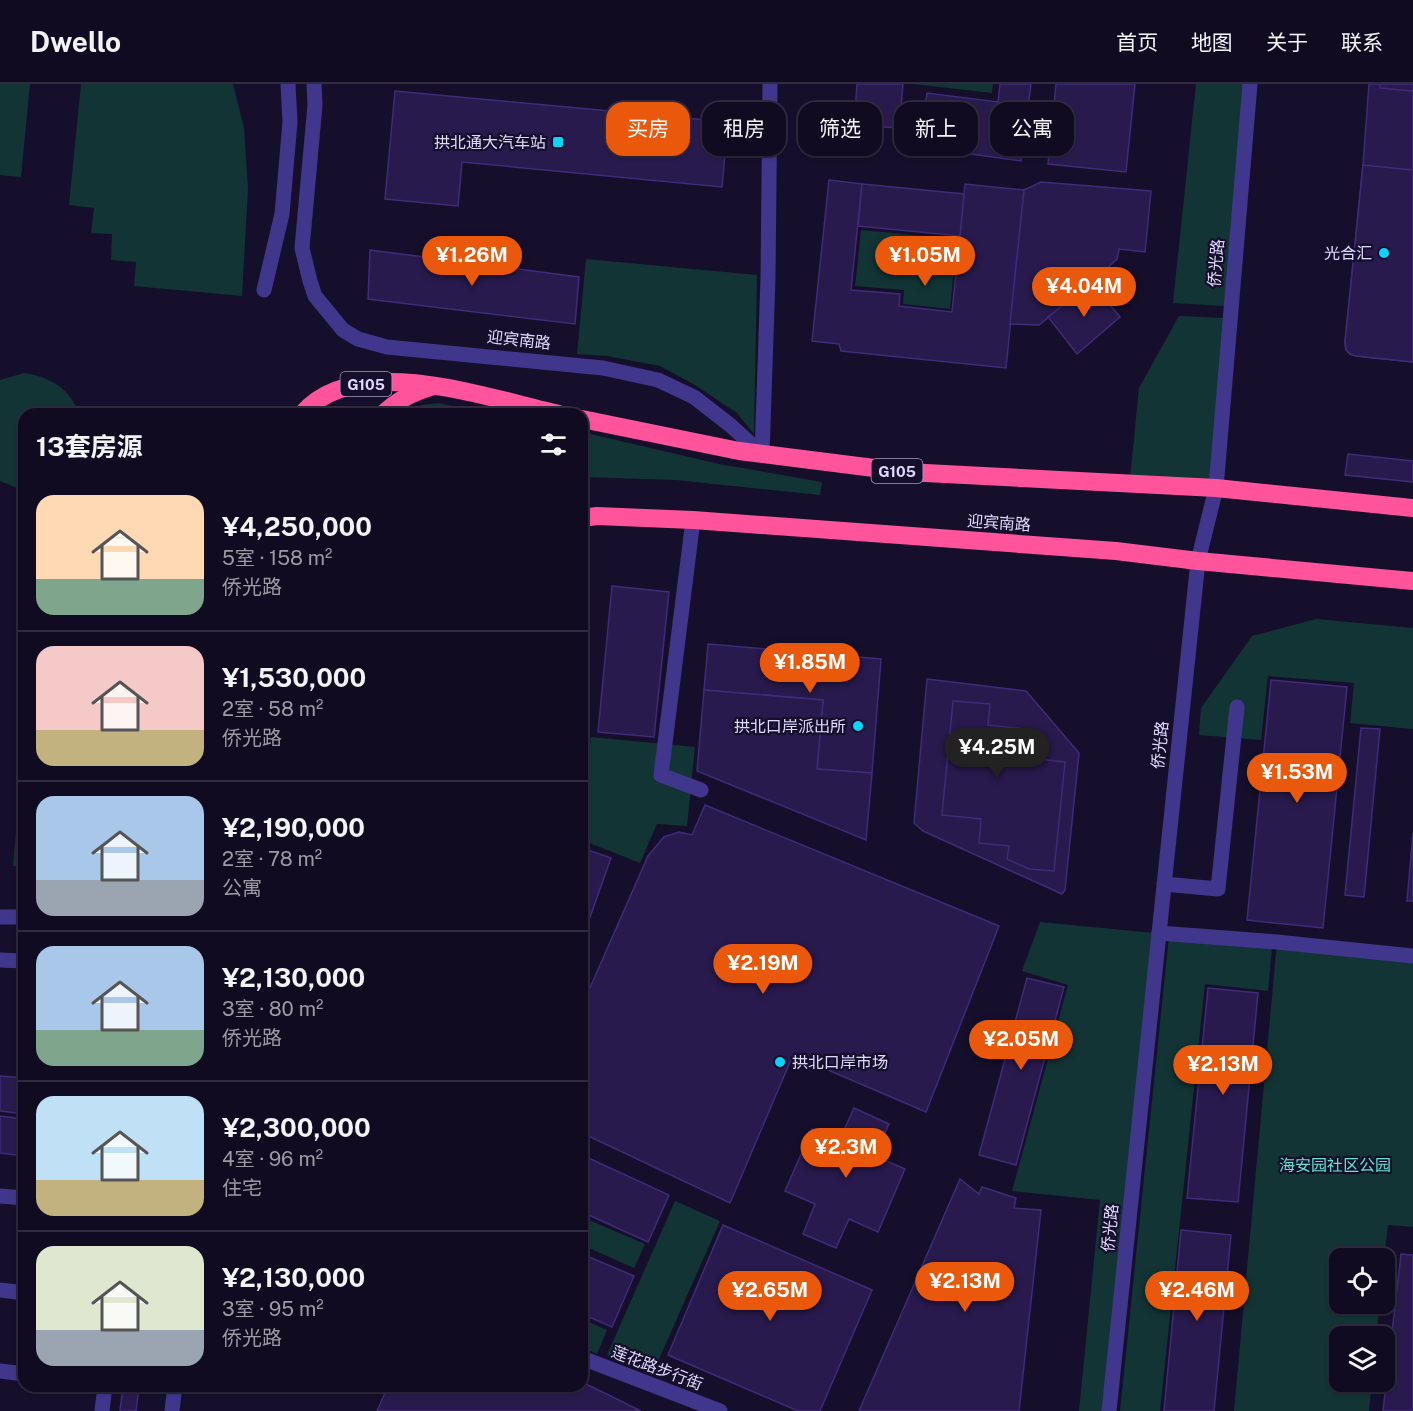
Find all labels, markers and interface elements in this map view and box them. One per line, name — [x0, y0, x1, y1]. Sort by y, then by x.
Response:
text: Dwello — [30, 25, 121, 58]
text: 首页 — [1116, 30, 1158, 55]
text: 地图 — [1191, 30, 1233, 55]
text: 关于 — [1266, 30, 1308, 55]
text: 联系 — [1341, 30, 1383, 55]
chip: 买房 — [606, 102, 690, 156]
chip: 租房 — [702, 102, 786, 156]
chip: 筛选 — [798, 102, 882, 156]
chip: 新上 — [894, 102, 978, 156]
chip: 公寓 — [990, 102, 1074, 156]
place label: 拱北通大汽车站 — [434, 133, 546, 152]
marker: 拱北通大汽车站 — [551, 135, 565, 149]
pin: ¥1.26M — [423, 236, 521, 287]
pin: ¥1.05M — [876, 236, 974, 287]
street label: 侨光路 — [1204, 238, 1228, 288]
text: ¥1.26M — [436, 243, 508, 267]
text: ¥1.05M — [889, 243, 961, 267]
place label: 光合汇 — [1324, 244, 1372, 263]
marker: 光合汇 — [1377, 246, 1391, 260]
pin: ¥4.04M — [1035, 267, 1133, 318]
text: ¥4.04M — [1046, 274, 1122, 298]
street label: 迎宾南路 — [486, 327, 552, 353]
road number: G105 — [340, 372, 392, 396]
icon: filters — [537, 428, 570, 461]
text: 13套房源 — [36, 431, 142, 462]
road number: G105 — [872, 459, 922, 483]
text: ¥4,250,000 — [222, 511, 372, 542]
street label: 迎宾南路 — [966, 511, 1032, 535]
icon: home — [84, 519, 156, 591]
text: 5室 · 158 m² — [222, 546, 332, 570]
text: 侨光路 — [222, 575, 282, 599]
pin: ¥1.85M — [761, 643, 859, 694]
text: ¥1.85M — [774, 650, 846, 674]
text: ¥1,530,000 — [222, 662, 366, 693]
icon: home — [84, 670, 156, 742]
text: 2室 · 58 m² — [222, 697, 323, 721]
place label: 拱北口岸派出所 — [734, 717, 846, 736]
marker: 拱北口岸派出所 — [851, 719, 865, 733]
street label: 侨光路 — [1148, 720, 1172, 770]
text: 侨光路 — [222, 726, 282, 750]
pin: ¥4.25M — [948, 728, 1046, 779]
text: ¥4.25M — [959, 735, 1035, 759]
pin: ¥1.53M — [1248, 753, 1346, 804]
text: ¥1.53M — [1261, 760, 1333, 784]
text: ¥2,190,000 — [222, 812, 365, 843]
icon: home — [84, 820, 156, 892]
text: 2室 · 78 m² — [222, 847, 322, 871]
text: 公寓 — [222, 876, 262, 900]
pin: ¥2.19M — [714, 944, 812, 995]
text: ¥2.19M — [727, 951, 799, 975]
text: ¥2,130,000 — [222, 962, 365, 993]
icon: home — [84, 970, 156, 1042]
text: 3室 · 80 m² — [222, 997, 323, 1021]
pin: ¥2.05M — [972, 1020, 1070, 1071]
text: 侨光路 — [222, 1026, 282, 1050]
text: ¥2.05M — [983, 1027, 1059, 1051]
pin: ¥2.13M — [1174, 1045, 1272, 1096]
text: ¥2.13M — [1187, 1052, 1259, 1076]
place label: 拱北口岸市场 — [792, 1053, 888, 1072]
marker: 拱北口岸市场 — [773, 1055, 787, 1069]
text: ¥2,300,000 — [222, 1112, 371, 1143]
icon: home — [84, 1120, 156, 1192]
pin: ¥2.3M — [804, 1128, 888, 1179]
text: ¥2.3M — [815, 1135, 877, 1159]
text: 4室 · 96 m² — [222, 1147, 323, 1171]
park label: 海安园社区公园 — [1279, 1156, 1391, 1175]
text: 住宅 — [222, 1176, 262, 1200]
street label: 侨光路 — [1098, 1203, 1122, 1253]
map controls — [1329, 1248, 1395, 1392]
button: locate — [1329, 1248, 1395, 1314]
text: ¥2,130,000 — [222, 1262, 365, 1293]
pin: ¥2.13M — [916, 1262, 1014, 1313]
text: ¥2.13M — [929, 1269, 1001, 1293]
icon: home — [84, 1270, 156, 1342]
pin: ¥2.65M — [721, 1271, 819, 1322]
pin: ¥2.46M — [1148, 1271, 1246, 1322]
text: ¥2.65M — [732, 1278, 808, 1302]
text: ¥2.46M — [1159, 1278, 1235, 1302]
text: 3室 · 95 m² — [222, 1297, 324, 1321]
text: 侨光路 — [222, 1326, 282, 1350]
button: layers — [1329, 1326, 1395, 1392]
street label: 莲花路步行街 — [609, 1342, 705, 1394]

